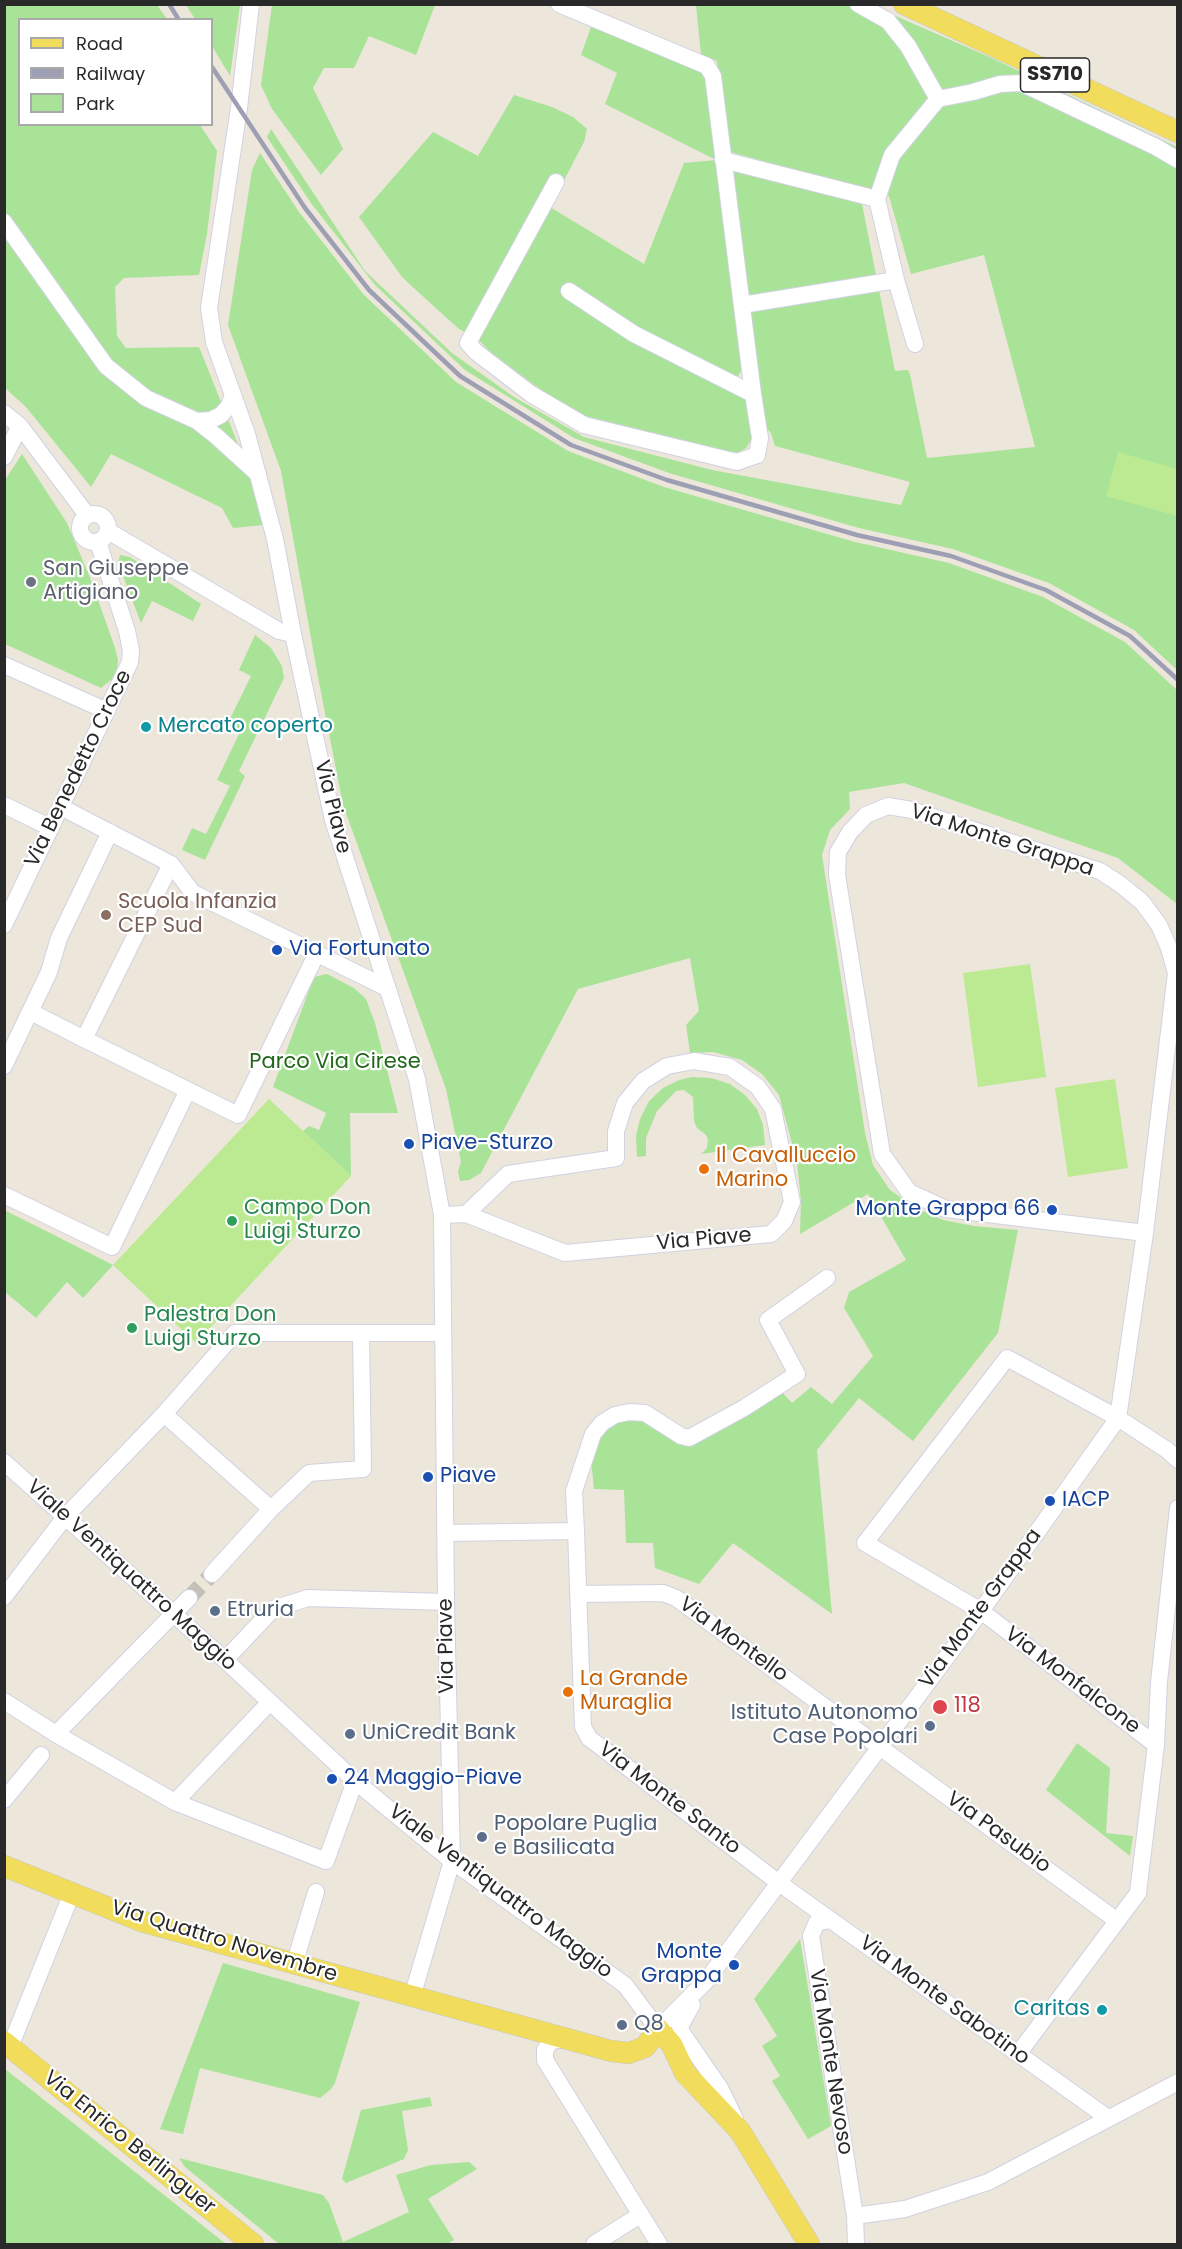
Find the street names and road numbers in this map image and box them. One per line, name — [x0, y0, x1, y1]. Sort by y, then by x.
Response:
road number: SS710 — [1020, 58, 1090, 92]
street label: Via Benedetto Croce — [20, 666, 138, 872]
street label: Via Piave — [308, 758, 356, 856]
street label: Via Monte Grappa — [907, 799, 1097, 883]
street label: Via Piave — [655, 1223, 753, 1257]
street label: Viale Ventiquattro Maggio — [21, 1475, 241, 1677]
street label: Via Monte Grappa — [915, 1524, 1047, 1694]
street label: Via Montello — [674, 1592, 792, 1688]
street label: Via Piave — [434, 1598, 460, 1694]
street label: Via Monfalcone — [999, 1622, 1145, 1740]
street label: Via Monte Santo — [593, 1737, 745, 1861]
street label: Via Pasubio — [941, 1787, 1055, 1879]
street label: Viale Ventiquattro Maggio — [383, 1799, 617, 1985]
street label: Via Quattro Novembre — [108, 1896, 340, 1988]
street label: Via Monte Sabotino — [854, 1931, 1034, 2071]
street label: Via Monte Nevoso — [803, 1967, 857, 2157]
street label: Via Enrico Berlinguer — [38, 2066, 220, 2220]

